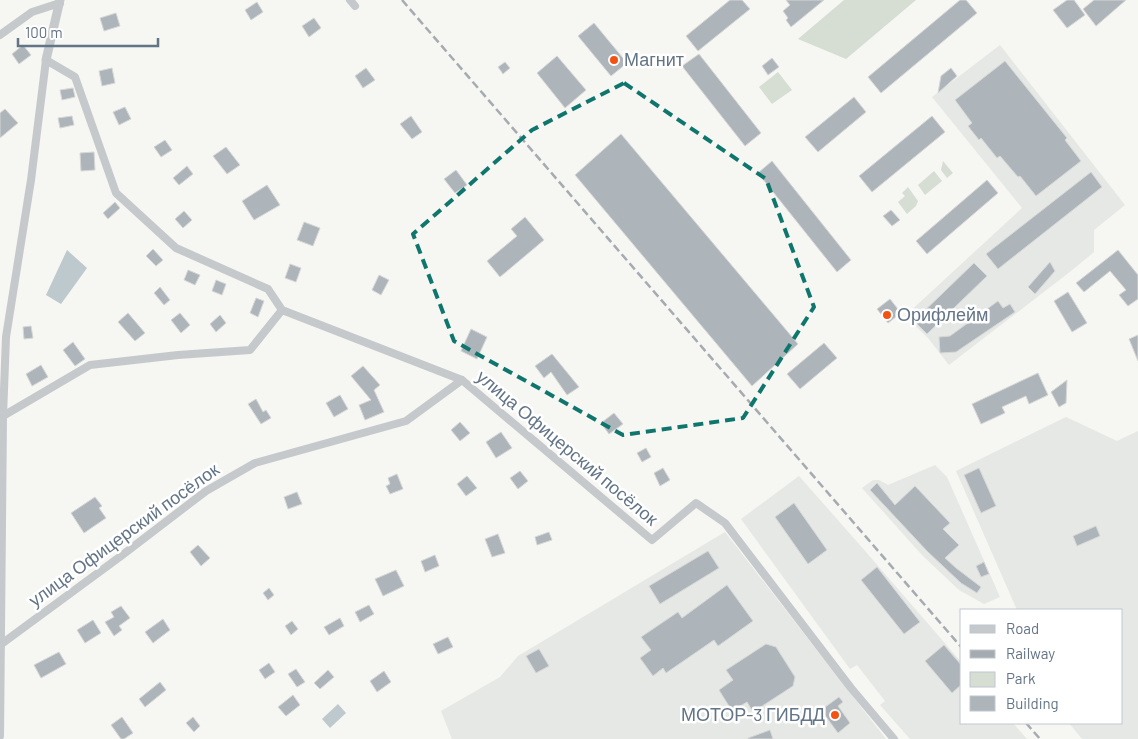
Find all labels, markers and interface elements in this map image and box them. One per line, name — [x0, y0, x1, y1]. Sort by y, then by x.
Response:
scale bar — [18, 15, 158, 47]
text: 100 m — [25, 23, 63, 41]
place label: Магнит — [624, 48, 684, 70]
marker: Магнит — [608, 54, 620, 66]
place label: Орифлейм — [897, 303, 988, 325]
marker: Орифлейм — [881, 309, 893, 321]
street label: улица Офицерский посёлок — [472, 365, 663, 530]
street label: улица Офицерский посёлок — [24, 458, 223, 611]
legend — [960, 609, 1123, 724]
text: Road — [1006, 619, 1039, 637]
text: Railway — [1006, 644, 1055, 662]
text: Park — [1006, 669, 1036, 687]
text: Building — [1006, 694, 1059, 712]
place label: МОТОР-3 ГИБДД — [681, 703, 825, 725]
marker: МОТОР-3 ГИБДД — [829, 709, 841, 721]

